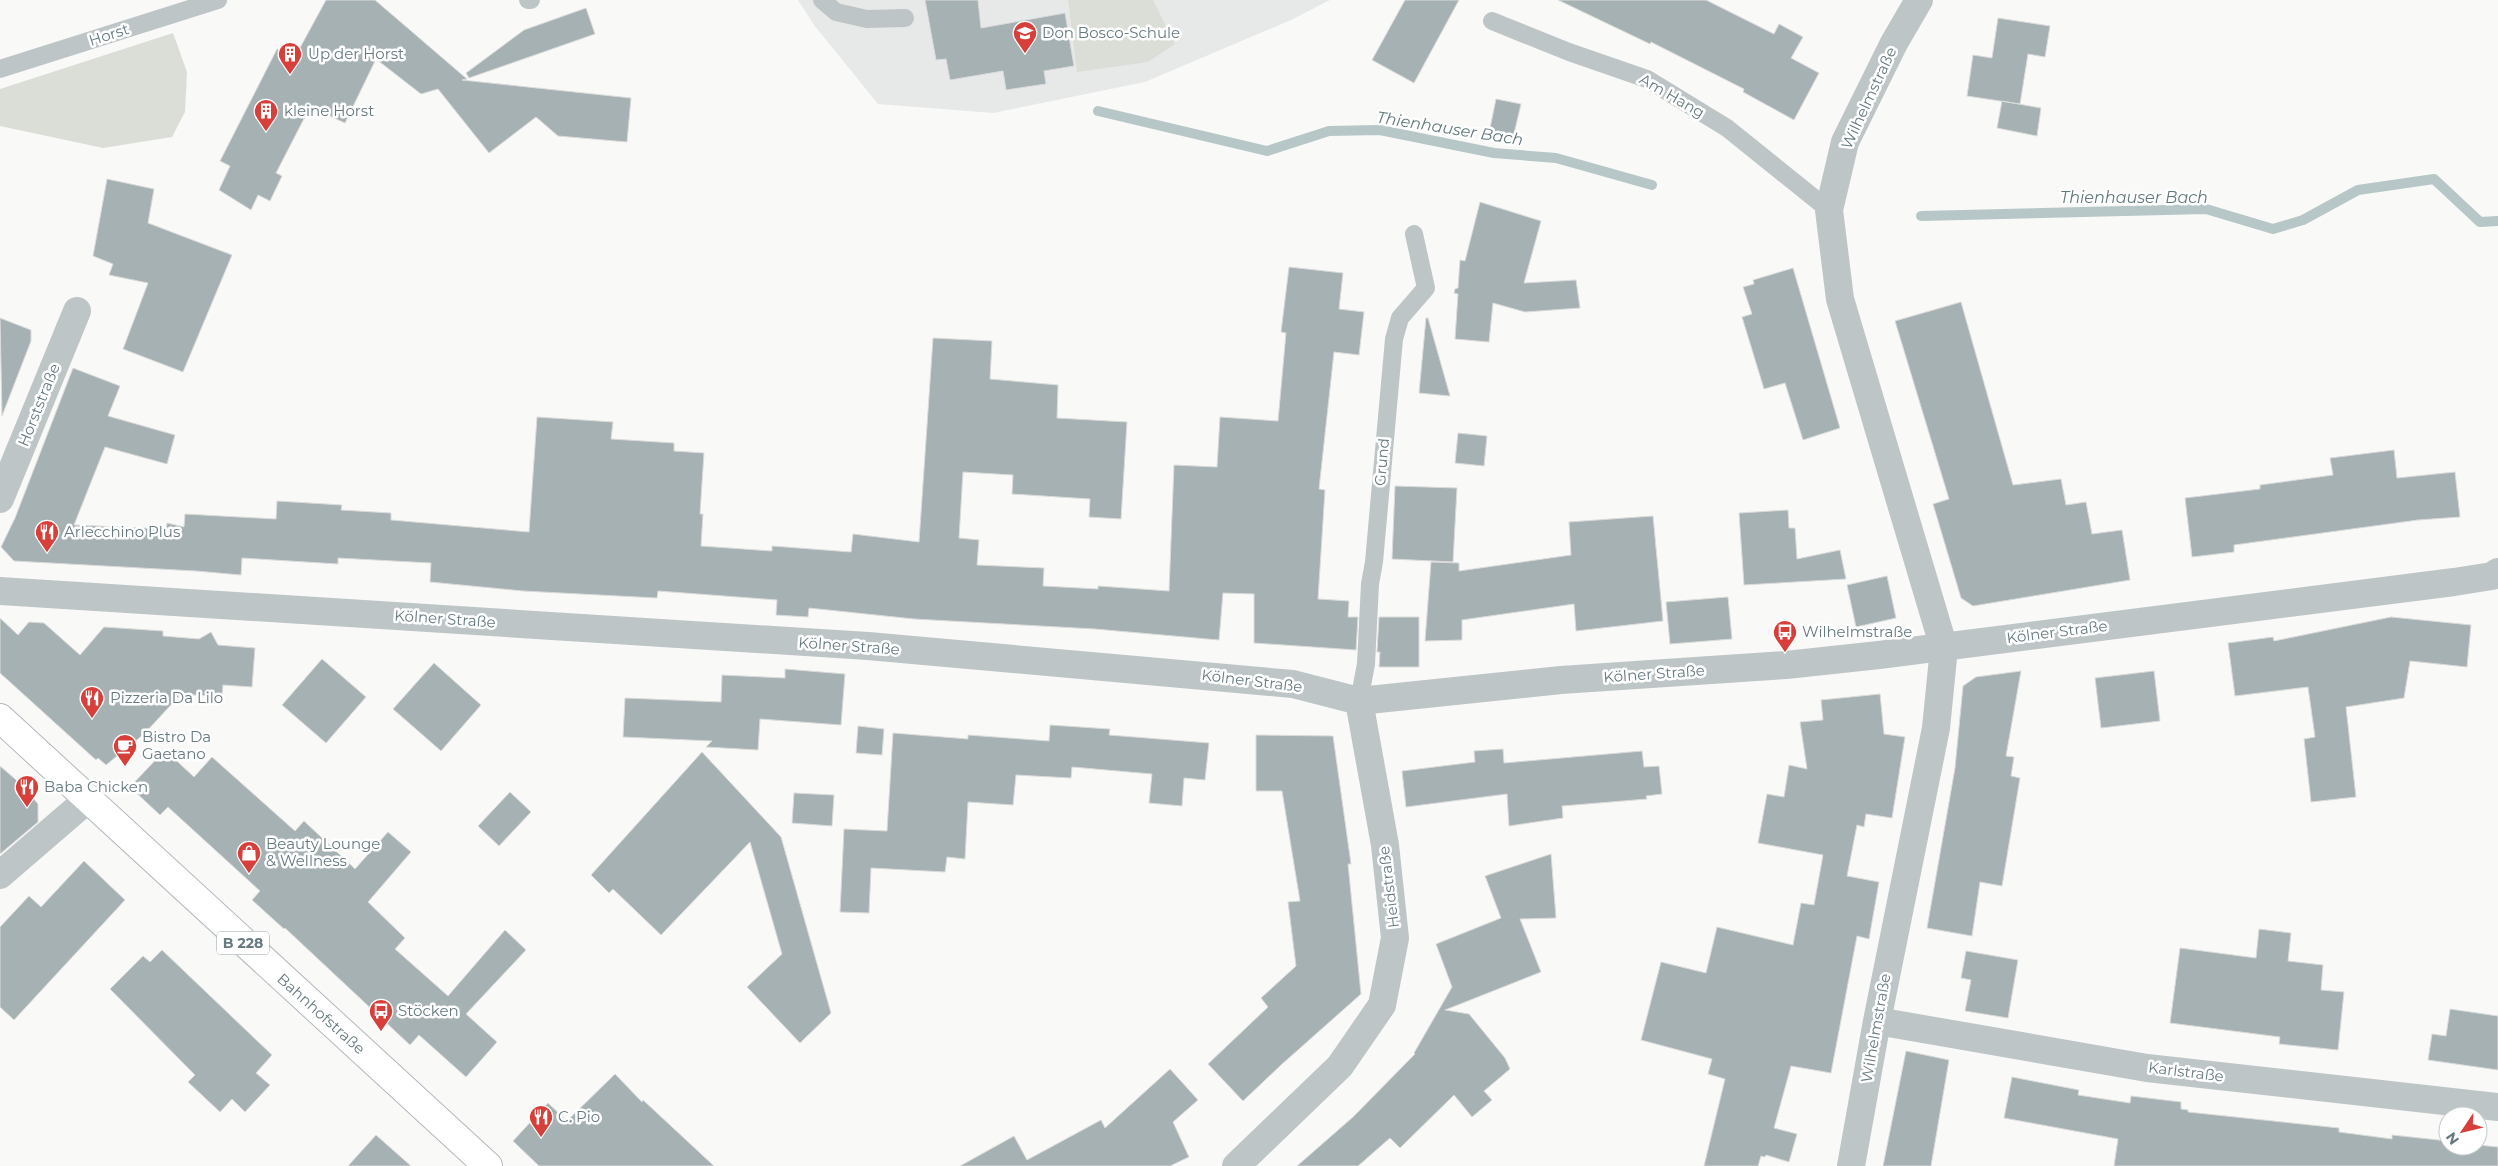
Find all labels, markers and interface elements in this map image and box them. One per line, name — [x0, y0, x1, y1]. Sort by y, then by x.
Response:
street label: Horst — [86, 19, 131, 50]
school or university icon: Don Bosco-Schule — [1012, 20, 1038, 54]
place label: Don Bosco-Schule — [1042, 23, 1180, 42]
building icon: Up der Horst — [277, 41, 303, 75]
place label: Up der Horst — [308, 44, 404, 63]
street label: Wilhelmstraße — [1837, 44, 1900, 152]
street label: Am Hang — [1636, 69, 1708, 122]
building icon: kleine Horst — [253, 98, 279, 132]
place label: kleine Horst — [284, 101, 374, 120]
water label: Thienhauser Bach — [1375, 108, 1524, 149]
water label: Thienhauser Bach — [2060, 188, 2208, 207]
street label: Horststraße — [13, 361, 64, 449]
street label: Grund — [1370, 437, 1393, 487]
restaurant icon: Arlecchino Plus — [34, 519, 60, 553]
place label: Arlecchino Plus — [64, 522, 180, 541]
street label: Kölner Straße — [394, 605, 496, 632]
street label: Kölner Straße — [2005, 616, 2108, 647]
bus stop icon: Wilhelmstraße — [1772, 619, 1798, 653]
place label: Wilhelmstraße — [1802, 622, 1912, 641]
street label: Kölner Straße — [798, 632, 900, 659]
street label: Kölner Straße — [1603, 660, 1705, 687]
street label: Kölner Straße — [1201, 665, 1304, 696]
restaurant icon: Pizzeria Da Lilo — [79, 685, 105, 719]
place label: Pizzeria Da Lilo — [110, 688, 223, 707]
place label: Bistro Da Gaetano — [142, 727, 211, 763]
cafe icon: Bistro Da Gaetano — [112, 733, 138, 767]
restaurant icon: Baba Chicken — [14, 774, 40, 808]
place label: Baba Chicken — [44, 777, 148, 796]
place label: Beauty Lounge & Wellness — [266, 834, 380, 870]
shop icon: Beauty Lounge & Wellness — [236, 840, 262, 874]
street label: Heidstraße — [1374, 845, 1403, 929]
road number: B 228 — [217, 931, 269, 954]
street label: Bahnhofstraße — [273, 969, 369, 1058]
street label: Wilhelmstraße — [1857, 972, 1894, 1084]
bus stop icon: Stöcken — [368, 998, 394, 1032]
place label: Stöcken — [398, 1001, 459, 1020]
street label: Karlstraße — [2147, 1057, 2225, 1086]
restaurant icon: C. Pio — [528, 1104, 554, 1138]
north arrow — [2438, 1106, 2488, 1156]
place label: C. Pio — [558, 1107, 600, 1126]
text: N — [2442, 1129, 2463, 1148]

